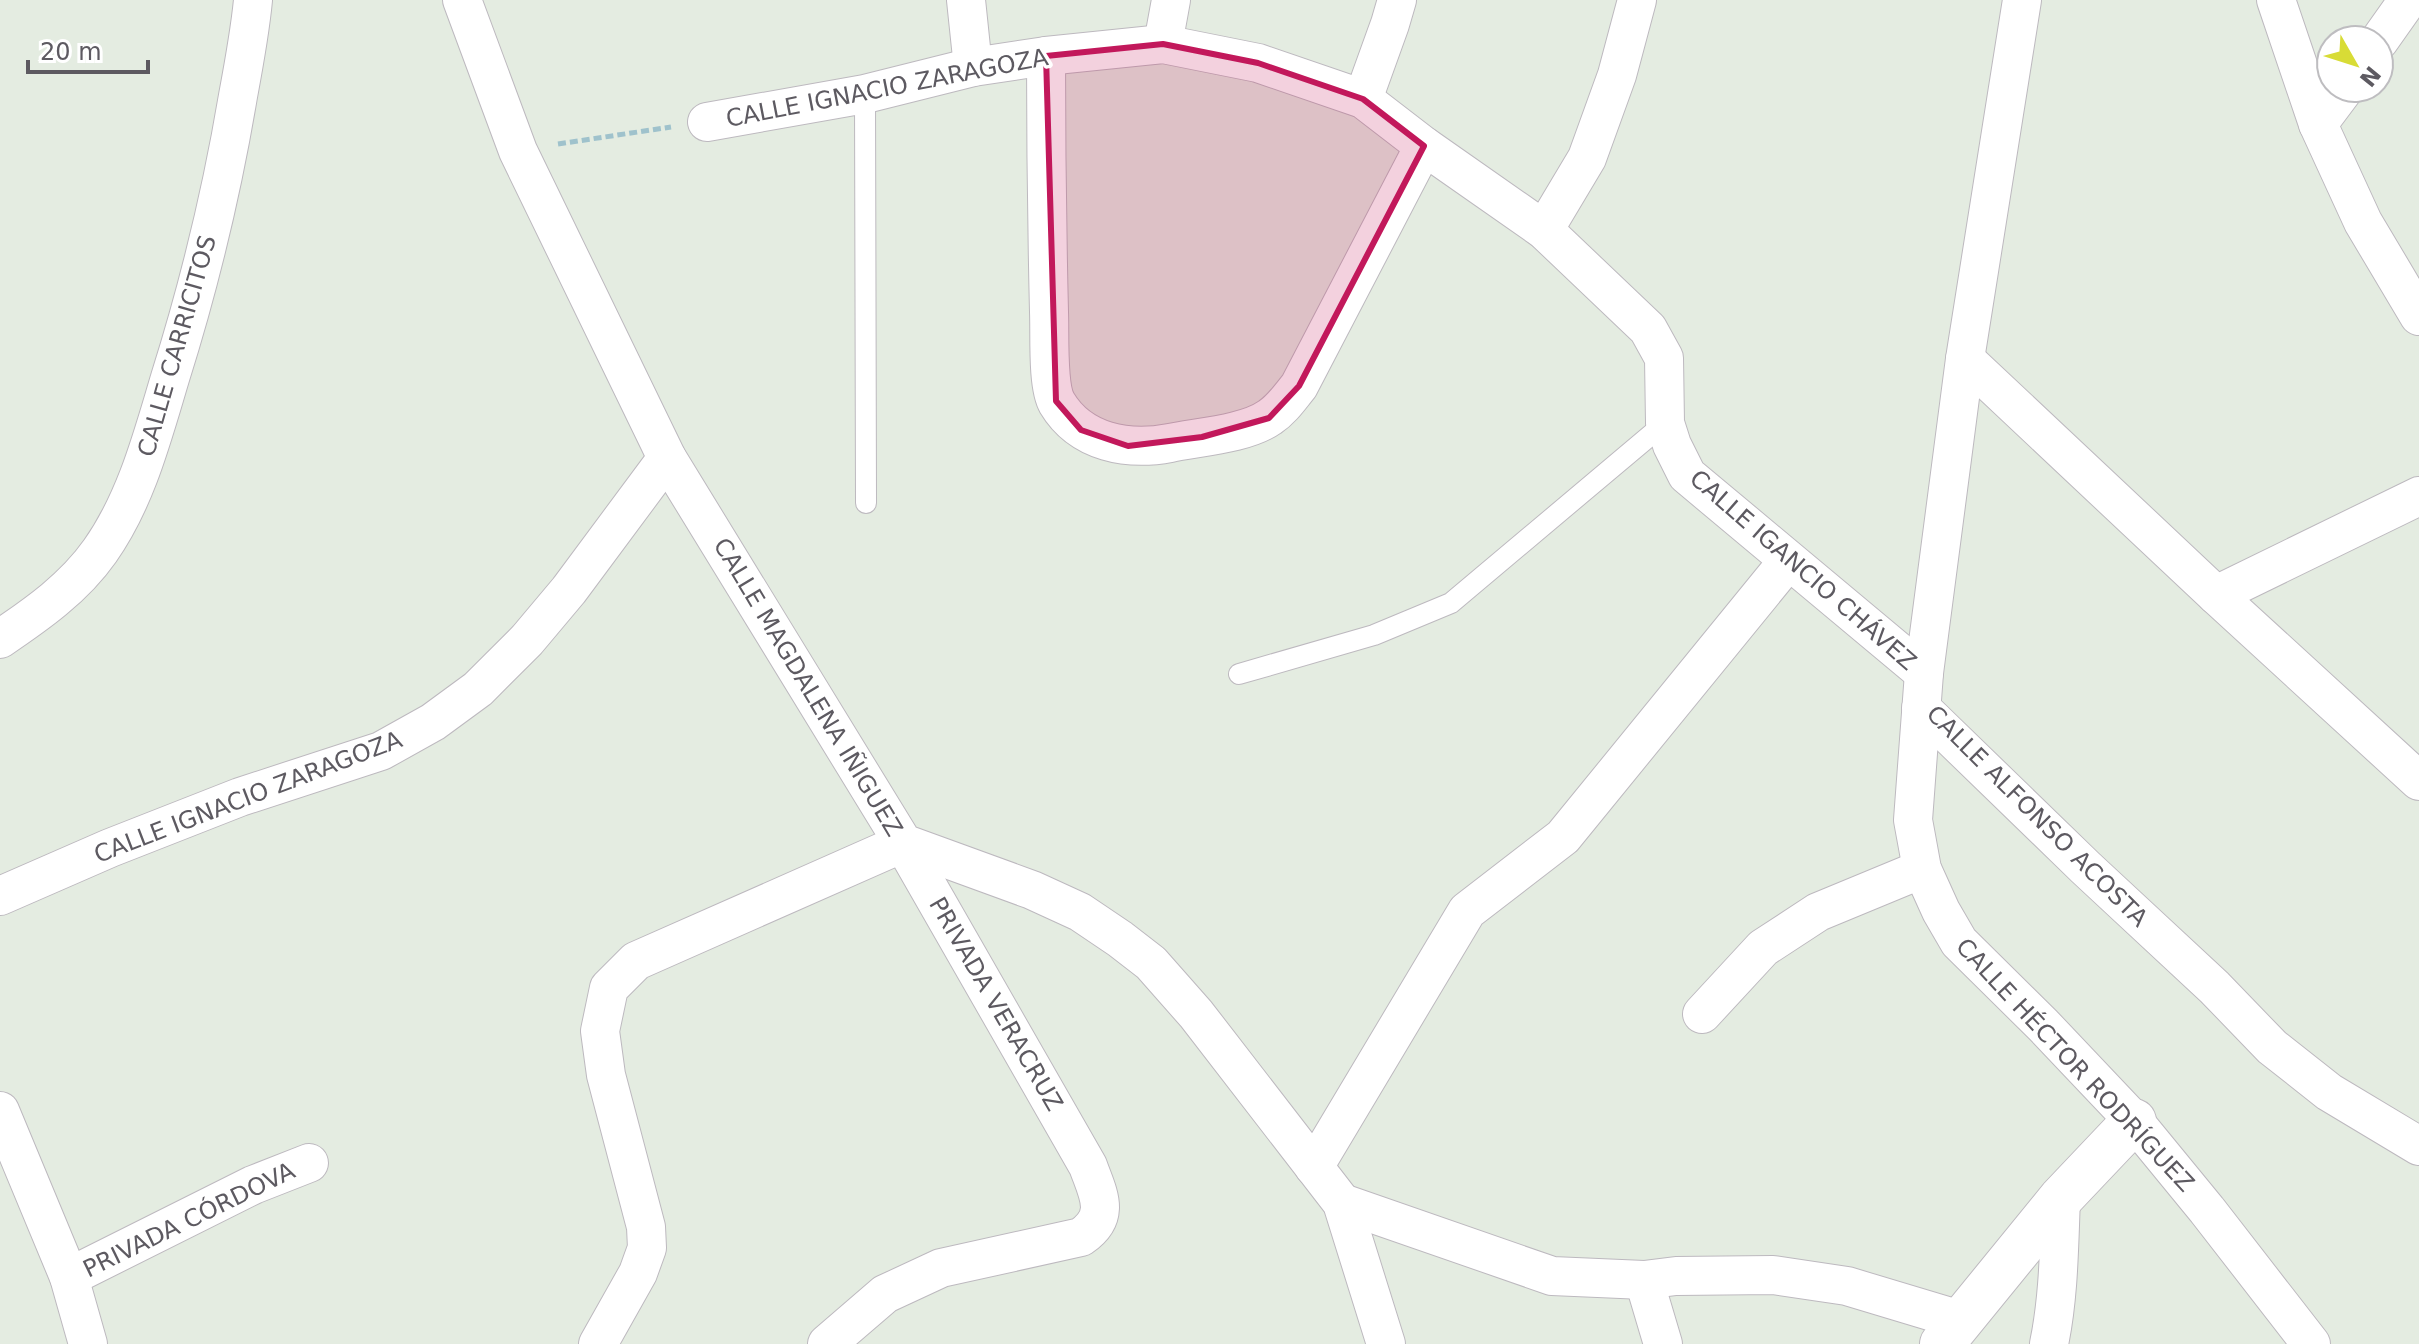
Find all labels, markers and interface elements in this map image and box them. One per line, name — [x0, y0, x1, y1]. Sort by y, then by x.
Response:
scale bar — [28, 24, 148, 74]
north arrow — [2315, 24, 2395, 104]
text: 20 m — [40, 38, 102, 66]
street label: CALLE IGNACIO ZARAGOZA — [724, 43, 1051, 133]
text: N — [2355, 61, 2386, 91]
street label: CALLE CARRICITOS — [132, 232, 222, 460]
street label: CALLE IGANCIO CHÁVEZ — [1684, 463, 1923, 676]
street label: CALLE MAGDALENA IÑIGUEZ — [708, 532, 910, 841]
street label: CALLE ALFONSO ACOSTA — [1921, 700, 2154, 933]
street label: CALLE IGNACIO ZARAGOZA — [90, 725, 406, 869]
street label: PRIVADA VERACRUZ — [923, 892, 1069, 1116]
street label: CALLE HÉCTOR RODRÍGUEZ — [1950, 932, 2201, 1197]
street label: PRIVADA CÓRDOVA — [78, 1154, 300, 1283]

